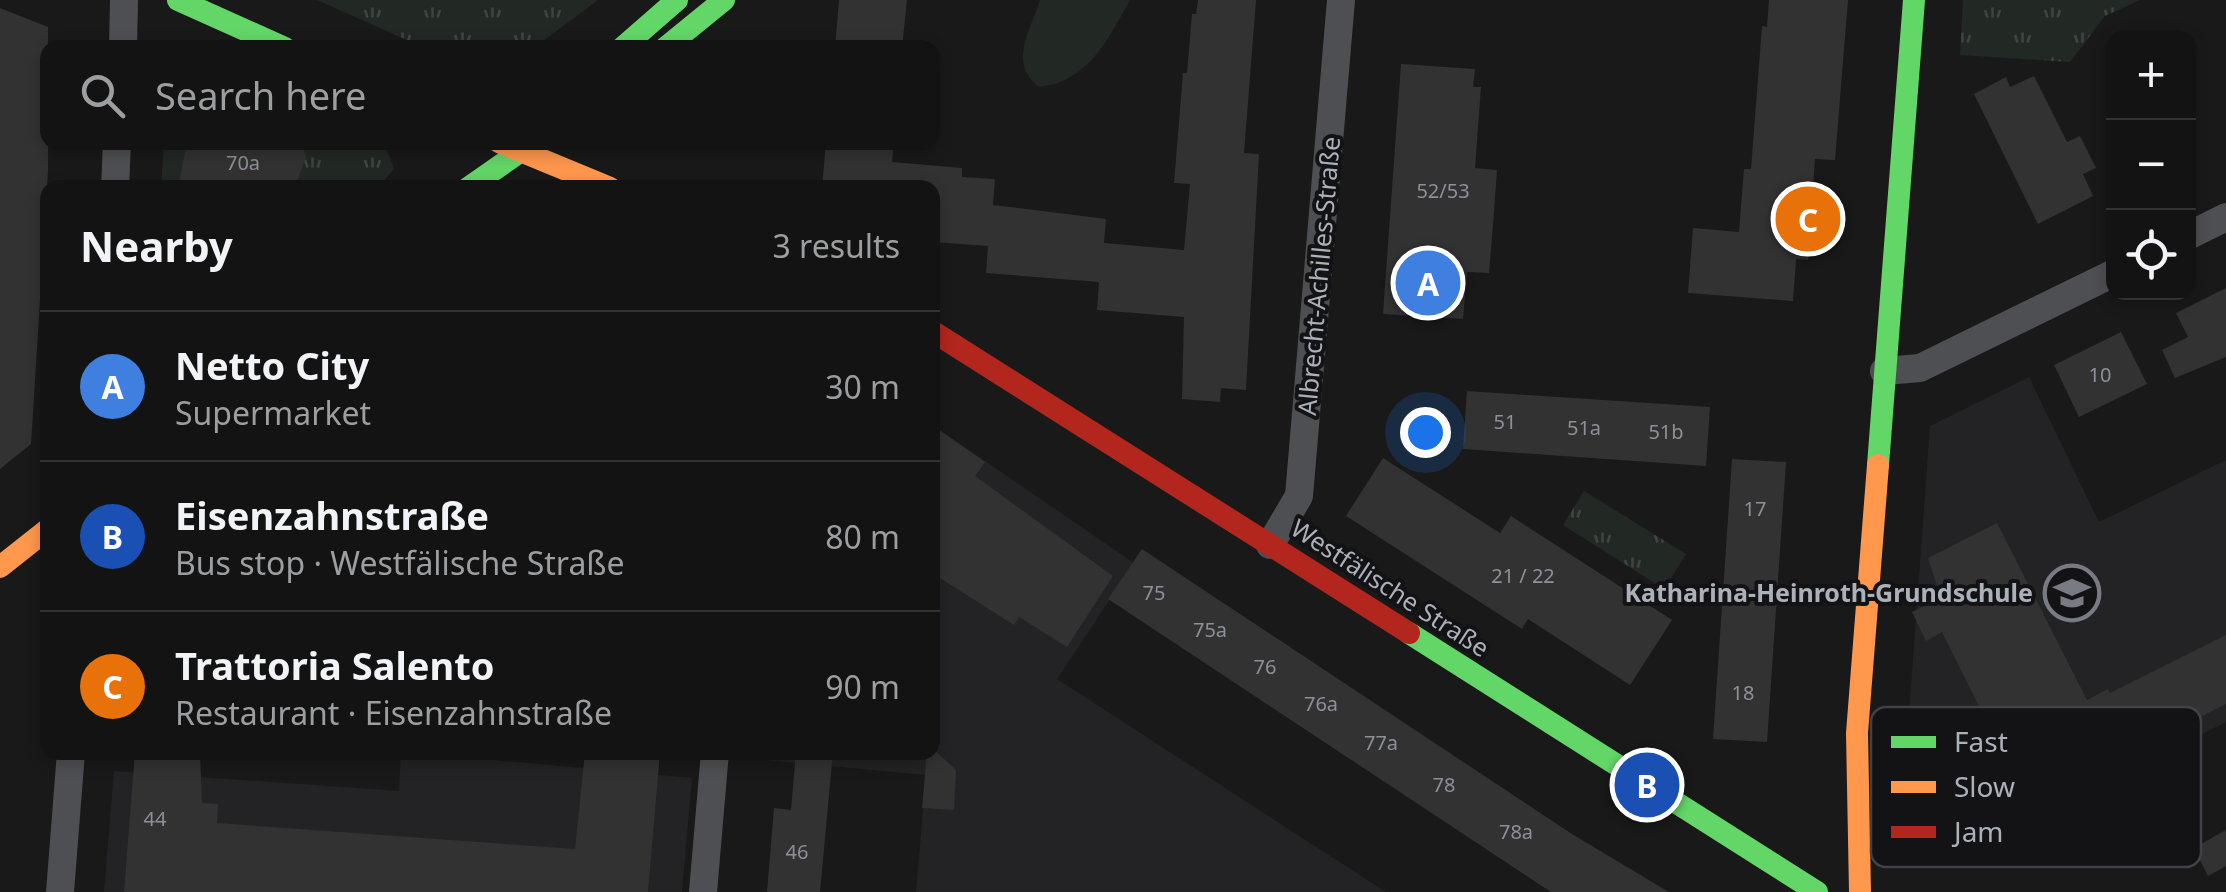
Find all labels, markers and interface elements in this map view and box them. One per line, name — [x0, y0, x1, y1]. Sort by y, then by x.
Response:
map controls — [2106, 30, 2196, 300]
button: + — [2106, 30, 2196, 120]
search box — [40, 40, 940, 150]
icon: search — [75, 68, 130, 123]
text: Search here — [155, 69, 366, 121]
button: − — [2106, 120, 2196, 210]
street label: Albrecht-Achilles-Straße — [1289, 135, 1347, 417]
house number: 70a — [226, 149, 260, 176]
house number: 52/53 — [1416, 177, 1470, 204]
pin: C — [1776, 182, 1840, 256]
button: locate — [2106, 210, 2196, 300]
text: Nearby — [80, 217, 233, 274]
text: 3 results — [773, 224, 900, 267]
pin: A — [1396, 246, 1460, 320]
text: Netto City — [175, 339, 369, 391]
house number: 10 — [2089, 361, 2111, 388]
text: A — [101, 365, 124, 408]
text: 30 m — [825, 365, 900, 408]
text: Supermarket — [175, 391, 371, 434]
your location — [1400, 407, 1451, 458]
house number: 51 — [1494, 408, 1516, 435]
house number: 51a — [1567, 414, 1601, 441]
house number: 51b — [1648, 418, 1684, 445]
text: Eisenzahnstraße — [175, 489, 489, 541]
house number: 17 — [1744, 495, 1766, 522]
street label: Westfälische Straße — [1285, 510, 1496, 664]
text: B — [102, 515, 123, 558]
text: 80 m — [825, 515, 900, 558]
text: Bus stop · Westfälische Straße — [175, 541, 625, 584]
house number: 21 / 22 — [1491, 562, 1555, 589]
school or university icon: Katharina-Heinroth-Grundschule — [2042, 563, 2102, 623]
place label: Katharina-Heinroth-Grundschule — [1624, 575, 2033, 609]
house number: 75 — [1143, 579, 1165, 606]
house number: 75a — [1193, 616, 1227, 643]
text: Trattoria Salento — [175, 639, 494, 691]
house number: 76 — [1254, 653, 1276, 680]
text: C — [102, 665, 123, 708]
text: 90 m — [825, 665, 900, 708]
house number: 18 — [1732, 679, 1754, 706]
house number: 76a — [1304, 690, 1338, 717]
text: Restaurant · Eisenzahnstraße — [175, 691, 612, 734]
legend — [1871, 707, 2201, 867]
text: Fast — [1954, 722, 2008, 760]
house number: 77a — [1364, 729, 1398, 756]
pin: B — [1614, 748, 1680, 822]
text: Slow — [1954, 767, 2015, 805]
house number: 78 — [1433, 771, 1455, 798]
house number: 44 — [144, 805, 167, 832]
text: Jam — [1951, 812, 2004, 850]
house number: 78a — [1499, 818, 1533, 845]
house number: 46 — [786, 838, 808, 865]

